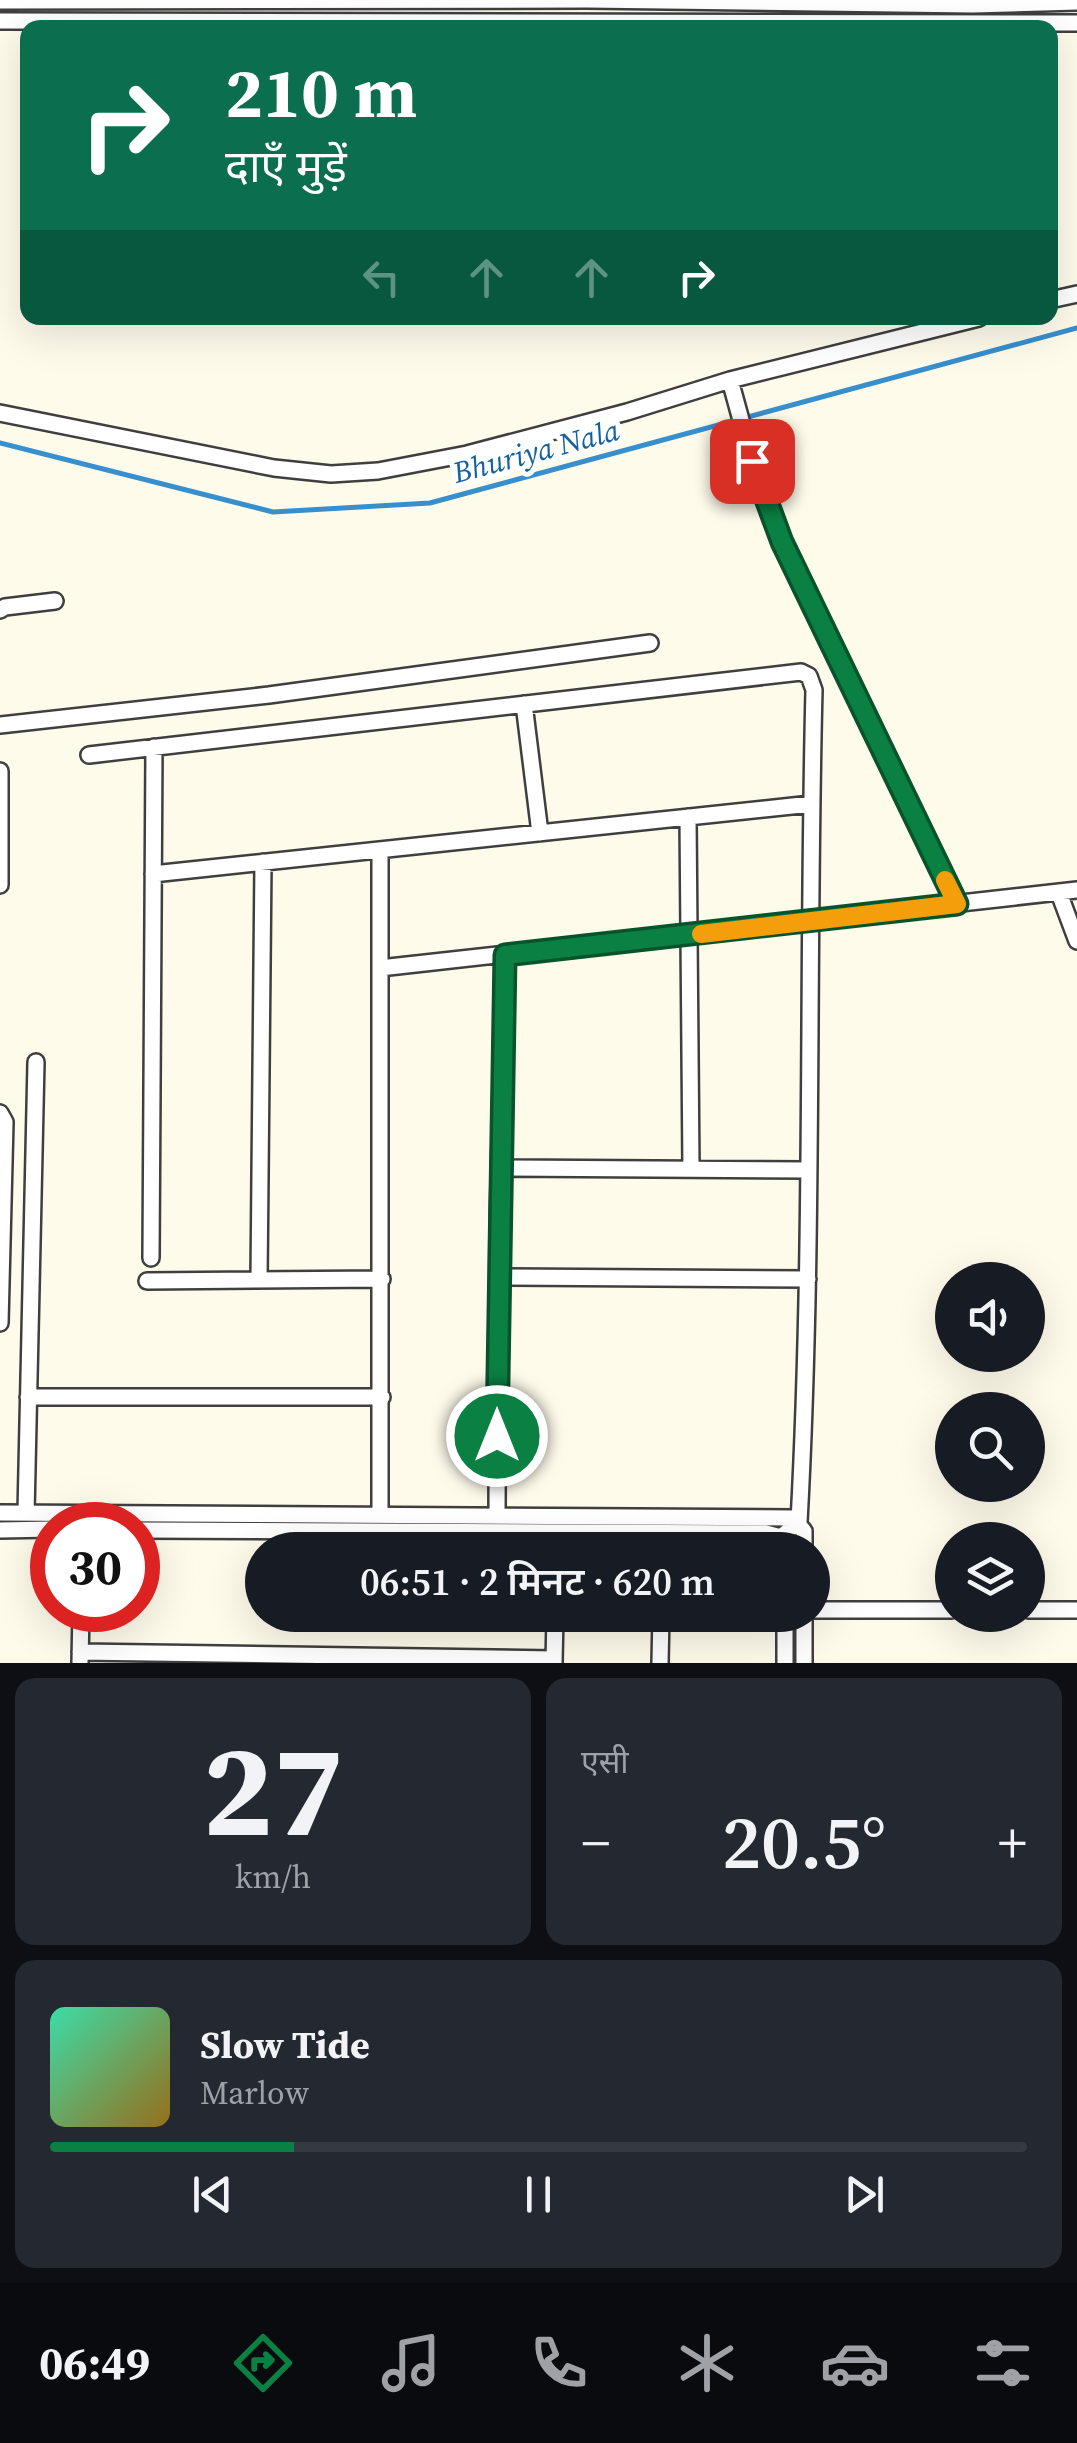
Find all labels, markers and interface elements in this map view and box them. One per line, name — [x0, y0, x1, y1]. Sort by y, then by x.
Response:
text: 210 m — [225, 44, 417, 140]
icon: right — [60, 60, 190, 190]
text: दाएँ मुड़ें — [225, 135, 347, 197]
icon: left — [354, 250, 409, 305]
icon: ahead — [459, 250, 514, 305]
icon: ahead — [564, 250, 619, 305]
icon: right — [669, 250, 724, 305]
water label: Bhuriya Nala — [447, 409, 624, 493]
pin — [710, 419, 795, 504]
icon: arrive — [725, 434, 780, 489]
map controls — [935, 1262, 1045, 1632]
button: sound — [935, 1262, 1045, 1372]
position arrow — [445, 1384, 549, 1488]
button: search — [935, 1392, 1045, 1502]
speed limit sign: 30 — [30, 1502, 160, 1632]
button: layers — [935, 1522, 1045, 1632]
text: 06:51 · 2 मिनट · 620 m — [360, 1556, 715, 1608]
text: 27 — [203, 1700, 343, 1879]
text: एसी — [581, 1740, 629, 1784]
text: 20.5° — [722, 1790, 886, 1893]
text: − — [581, 1805, 610, 1880]
text: + — [998, 1805, 1027, 1880]
text: km/h — [235, 1855, 311, 1899]
text: Slow Tide — [200, 2019, 370, 2071]
text: Marlow — [200, 2071, 309, 2115]
icon: previous — [185, 2167, 240, 2222]
icon: pause — [511, 2167, 566, 2222]
icon: next — [837, 2167, 892, 2222]
icon: directions — [228, 2328, 298, 2398]
icon: music — [376, 2328, 446, 2398]
icon: phone — [524, 2328, 594, 2398]
icon: climate — [672, 2328, 742, 2398]
icon: car — [820, 2328, 890, 2398]
icon: filters — [968, 2328, 1038, 2398]
text: 06:49 — [39, 2332, 150, 2394]

